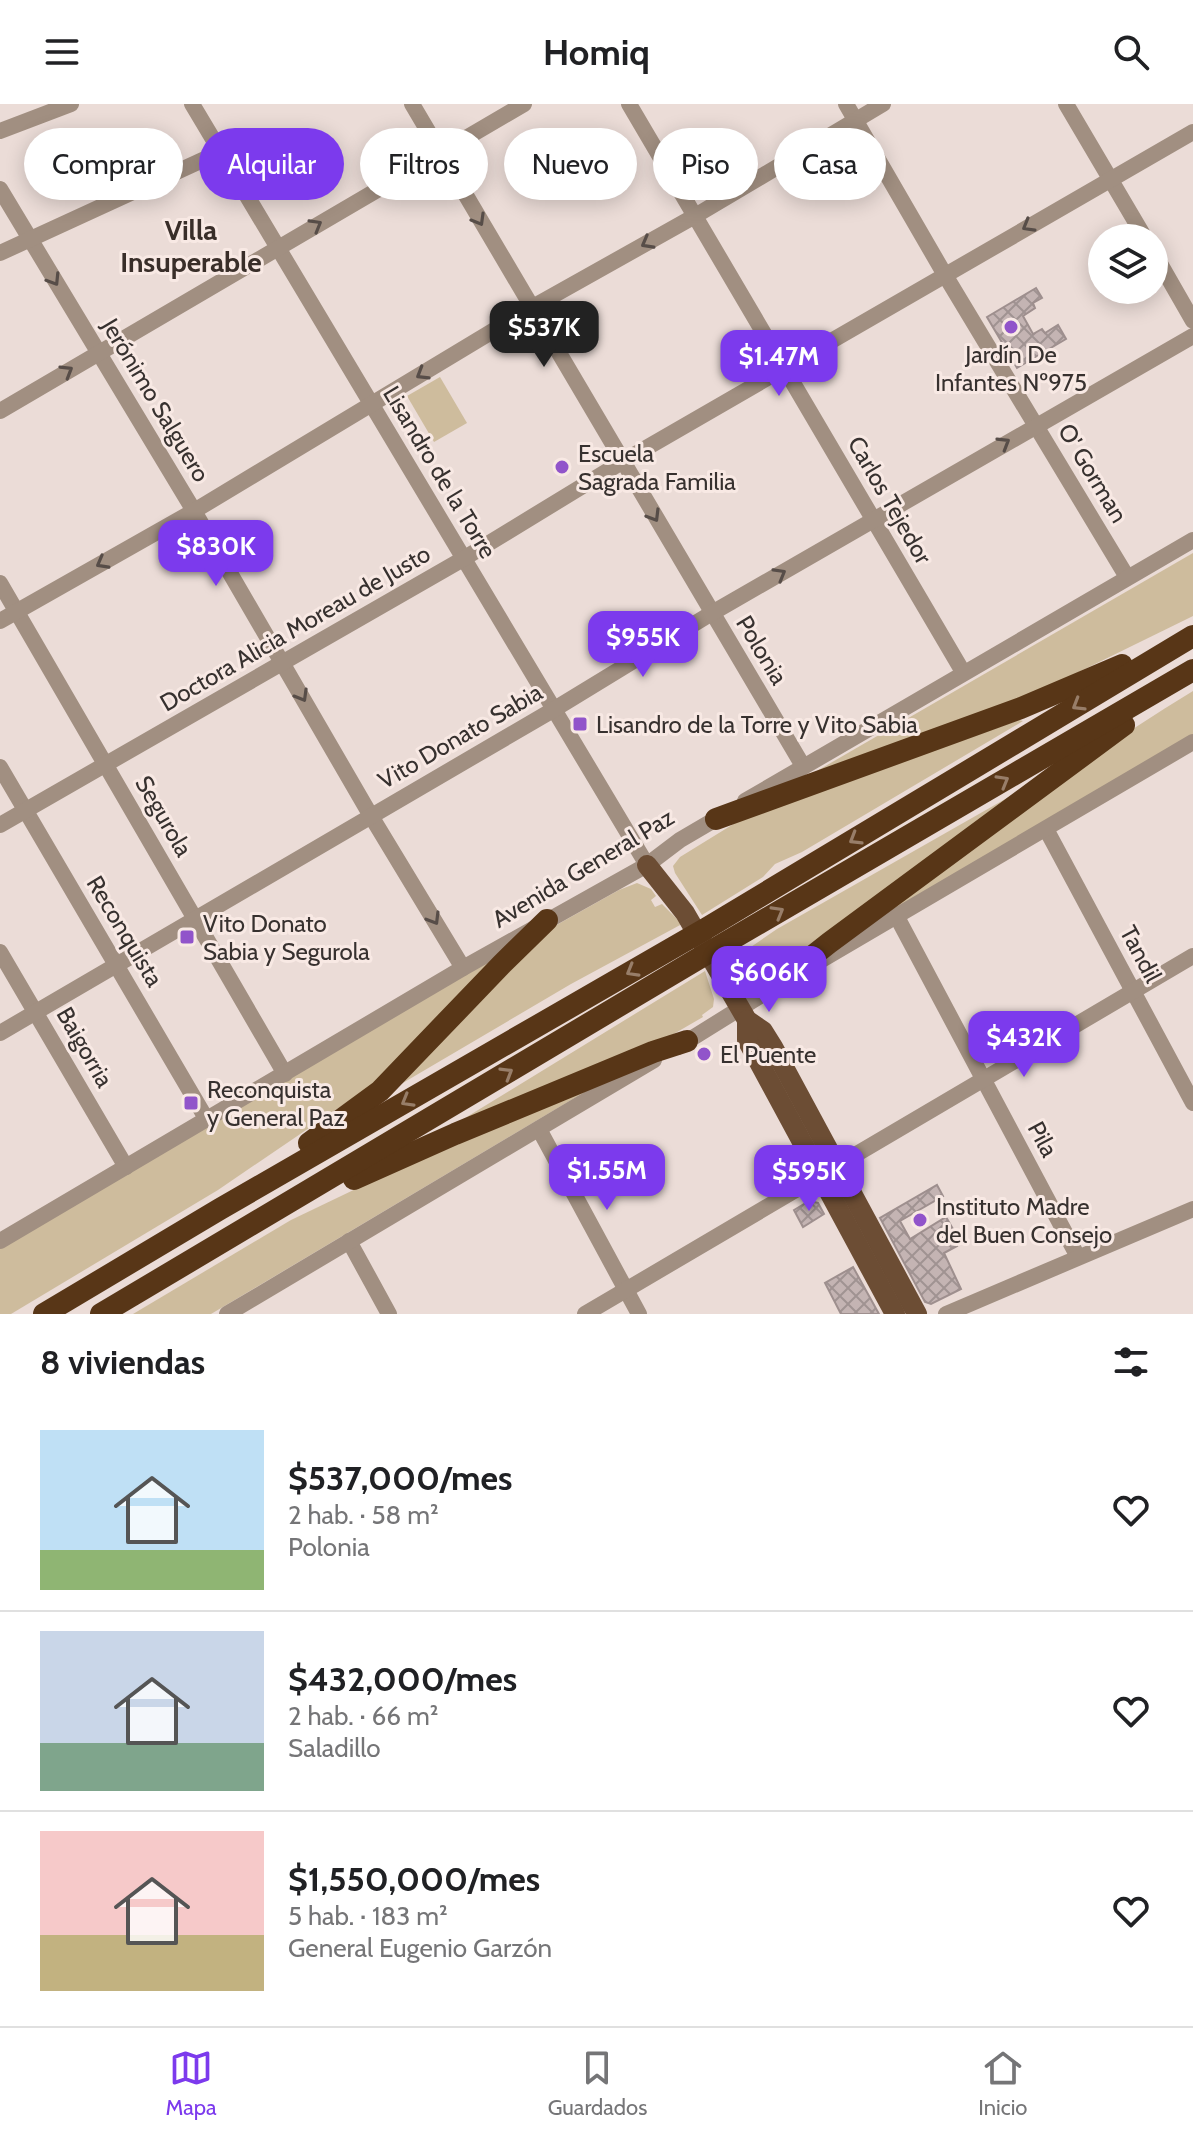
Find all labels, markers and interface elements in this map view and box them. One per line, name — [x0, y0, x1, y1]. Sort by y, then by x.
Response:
icon: menu — [40, 30, 84, 74]
text: Homiq — [543, 30, 650, 74]
icon: search — [1109, 30, 1153, 74]
chip: Comprar — [24, 128, 183, 200]
chip: Alquilar — [199, 128, 344, 200]
chip: Filtros — [360, 128, 488, 200]
chip: Nuevo — [504, 128, 637, 200]
chip: Piso — [653, 128, 758, 200]
chip: Casa — [774, 128, 886, 200]
one-way arrow — [469, 211, 485, 226]
district label: Villa Insuperable — [120, 213, 262, 279]
one-way arrow — [1022, 216, 1037, 232]
one-way arrow — [307, 219, 321, 235]
map controls — [1088, 224, 1168, 304]
button: layers — [1088, 224, 1168, 304]
one-way arrow — [641, 233, 656, 249]
one-way arrow — [45, 271, 60, 285]
pin: $537K — [488, 301, 600, 369]
text: $537K — [508, 311, 580, 343]
street label: Jerónimo Salguero — [95, 312, 216, 487]
marker: Jardín De Infantes Nº975 — [1002, 318, 1020, 336]
pin: $1.47M — [714, 330, 844, 398]
text: $1.47M — [739, 340, 820, 372]
place label: Jardín De Infantes Nº975 — [935, 340, 1087, 397]
one-way arrow — [416, 364, 431, 380]
one-way arrow — [58, 365, 73, 381]
street label: Lisandro de la Torre — [377, 381, 503, 563]
street label: O' Gorman — [1052, 418, 1134, 528]
street label: Carlos Tejedor — [842, 431, 938, 569]
one-way arrow — [996, 437, 1010, 453]
place label: Escuela Sagrada Familia — [578, 439, 736, 496]
marker: Escuela Sagrada Familia — [553, 458, 571, 476]
one-way arrow — [645, 507, 660, 522]
pin: $830K — [160, 520, 272, 588]
text: $830K — [176, 530, 256, 562]
street label: Doctora Alicia Moreau de Justo — [155, 539, 435, 717]
one-way arrow — [96, 553, 111, 569]
one-way arrow — [771, 568, 786, 584]
street label: Polonia — [730, 610, 794, 690]
pin: $955K — [587, 611, 699, 679]
text: $955K — [606, 621, 680, 653]
street label: Vito Donato Sabia — [373, 677, 548, 795]
one-way arrow — [292, 687, 308, 701]
one-way arrow — [1072, 695, 1087, 710]
place label: Lisandro de la Torre y Vito Sabia — [596, 710, 918, 739]
marker: Lisandro de la Torre y Vito Sabia — [571, 715, 589, 733]
street label: Segurola — [129, 770, 199, 862]
one-way arrow — [994, 775, 1009, 791]
street label: Avenida General Paz — [487, 802, 679, 934]
one-way arrow — [849, 829, 864, 844]
street label: Reconquista — [81, 870, 170, 992]
one-way arrow — [770, 906, 784, 922]
place label: Vito Donato Sabia y Segurola — [203, 909, 370, 966]
one-way arrow — [424, 910, 440, 925]
street label: Tandil — [1114, 921, 1168, 988]
marker: Vito Donato Sabia y Segurola — [178, 928, 196, 946]
pin: $606K — [713, 946, 825, 1014]
text: $606K — [730, 956, 808, 988]
one-way arrow — [626, 961, 641, 977]
street label: Baigorria — [50, 1002, 120, 1093]
pin: $432K — [968, 1011, 1080, 1079]
text: $432K — [986, 1021, 1062, 1053]
place label: El Puente — [720, 1040, 816, 1069]
marker: El Puente — [695, 1045, 713, 1063]
one-way arrow — [498, 1067, 513, 1083]
place label: Reconquista y General Paz — [207, 1075, 345, 1132]
one-way arrow — [401, 1091, 415, 1107]
marker: Reconquista y General Paz — [182, 1094, 200, 1112]
street label: Pila — [1022, 1116, 1064, 1162]
pin: $1.55M — [542, 1144, 672, 1212]
pin: $595K — [753, 1145, 865, 1213]
text: $1.55M — [567, 1154, 647, 1186]
text: $595K — [772, 1155, 846, 1187]
place label: Instituto Madre del Buen Consejo — [936, 1192, 1112, 1249]
marker: Instituto Madre del Buen Consejo — [911, 1211, 929, 1229]
icon: filters — [1109, 1340, 1153, 1384]
text: 8 viviendas — [40, 1341, 205, 1383]
text: $537,000/mes — [288, 1457, 512, 1499]
icon: home — [104, 1462, 200, 1558]
icon: heart — [1109, 1488, 1153, 1532]
text: 2 hab. · 58 m² — [288, 1499, 439, 1531]
text: Polonia — [288, 1531, 370, 1563]
text: $432,000/mes — [288, 1658, 517, 1700]
icon: home — [104, 1663, 200, 1759]
icon: heart — [1109, 1689, 1153, 1733]
text: 2 hab. · 66 m² — [288, 1700, 438, 1732]
text: Saladillo — [288, 1732, 381, 1764]
text: $1,550,000/mes — [288, 1858, 540, 1900]
icon: home — [104, 1863, 200, 1959]
icon: heart — [1109, 1889, 1153, 1933]
text: 5 hab. · 183 m² — [288, 1900, 448, 1932]
text: General Eugenio Garzón — [288, 1932, 552, 1964]
tab: Mapa — [166, 2046, 217, 2121]
tab: Guardados — [548, 2046, 647, 2121]
tab: Inicio — [978, 2046, 1027, 2121]

